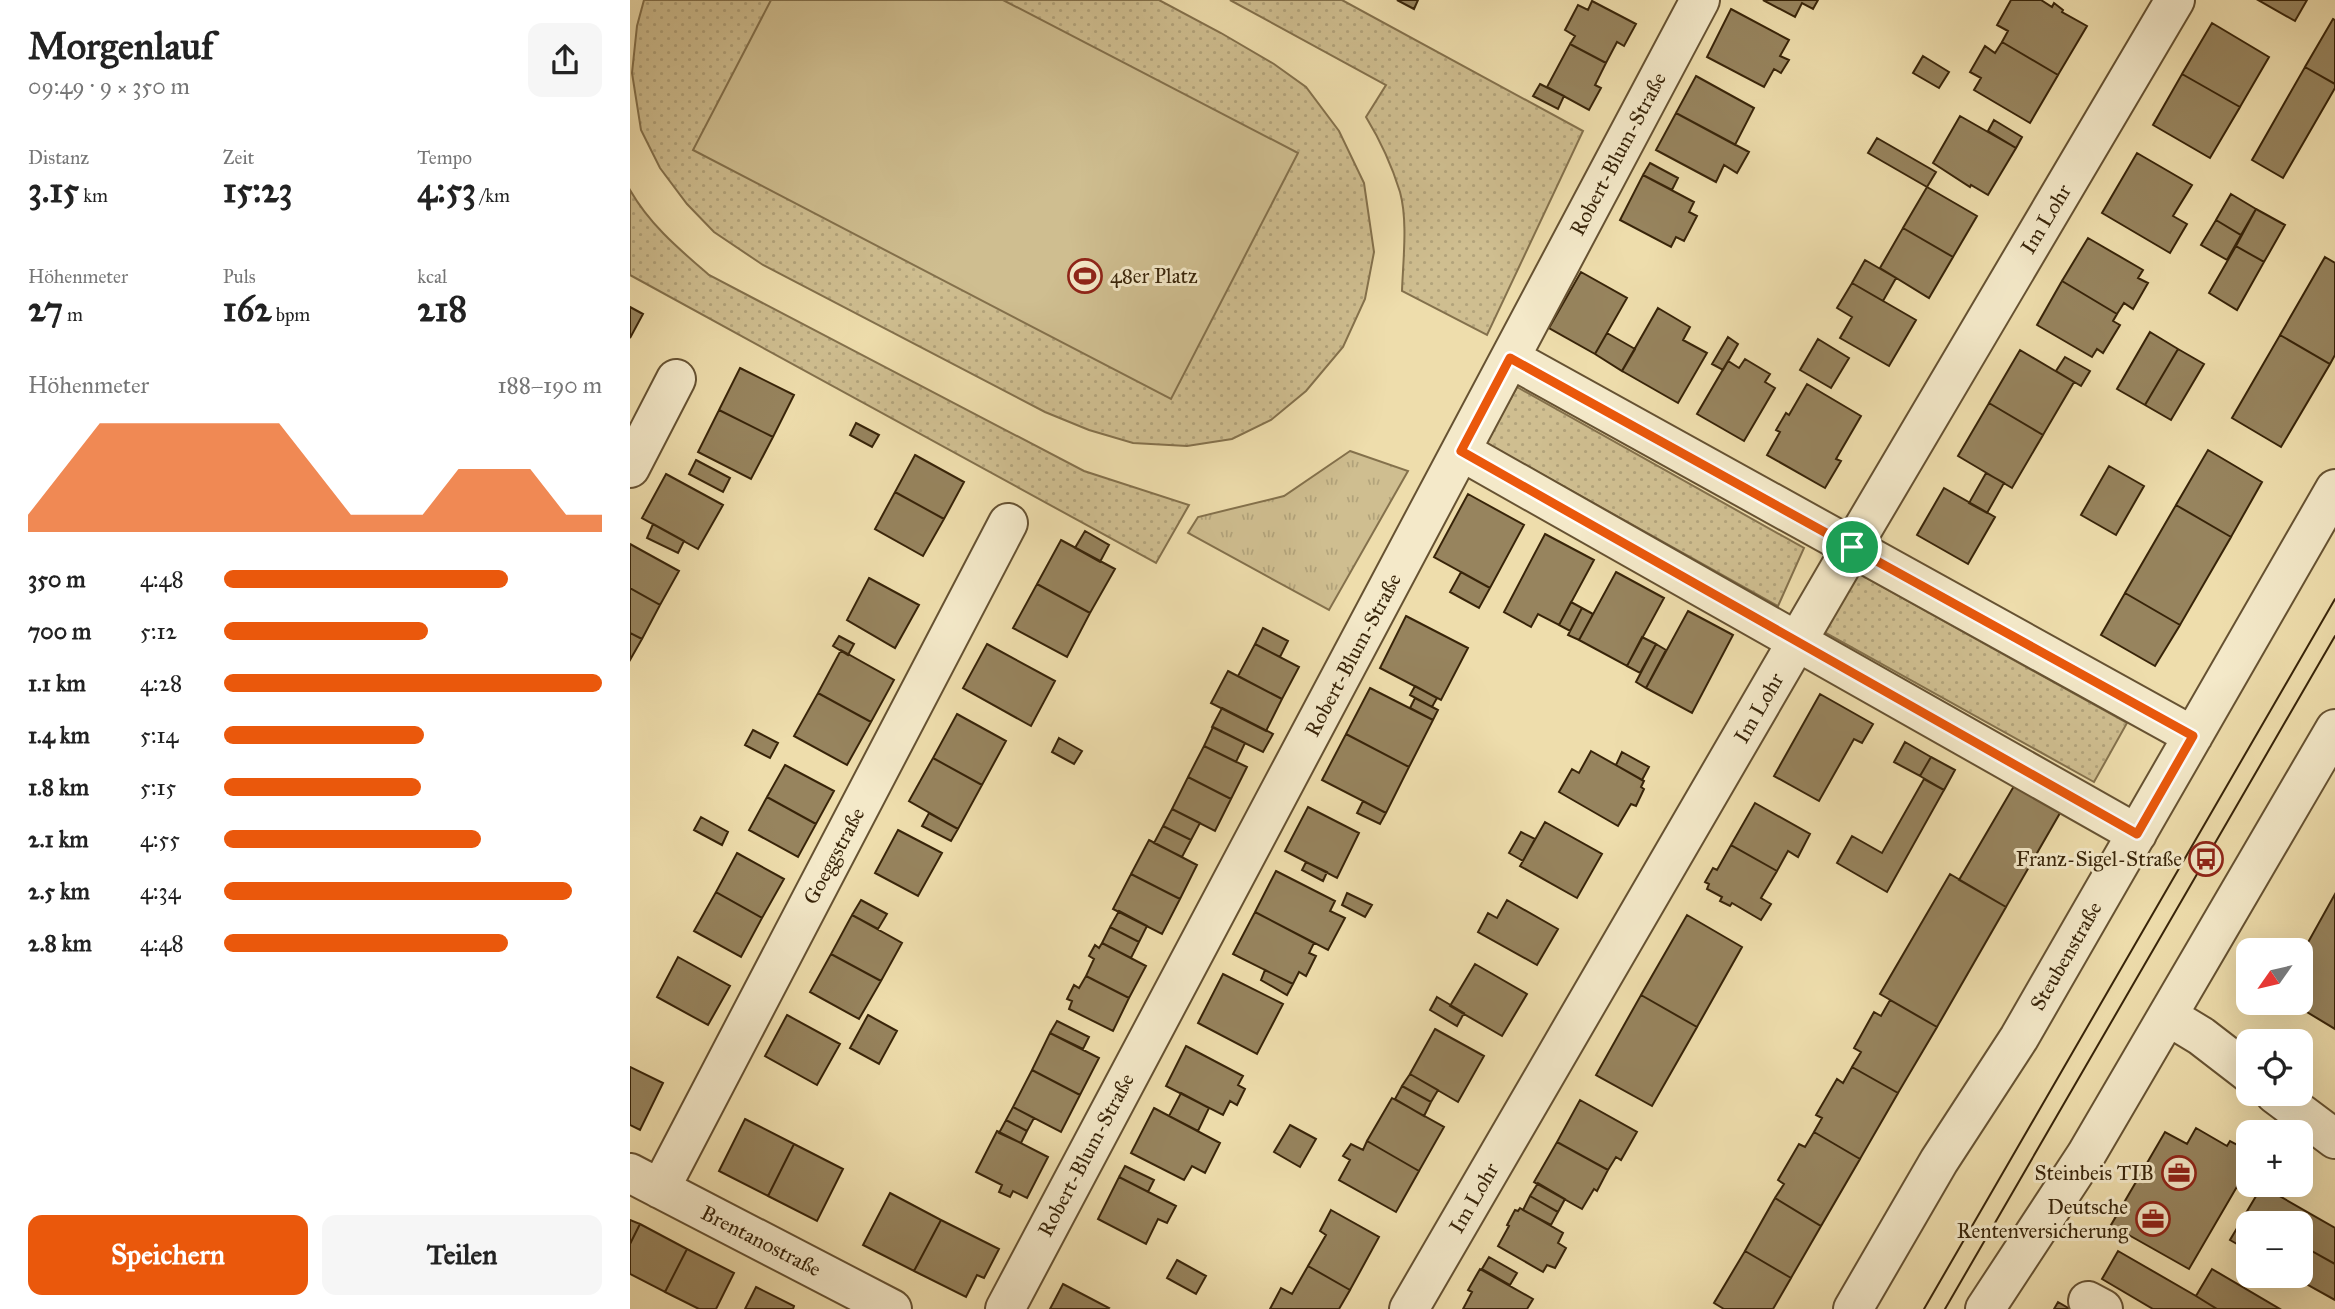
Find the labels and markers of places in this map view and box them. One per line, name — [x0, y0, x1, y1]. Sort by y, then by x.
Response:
sports icon: 48er Platz — [1066, 257, 1104, 295]
place label: 48er Platz — [1110, 263, 1198, 289]
pin — [1822, 517, 1882, 577]
bus stop icon: Franz-Sigel-Straße — [2187, 840, 2225, 878]
place label: Franz-Sigel-Straße — [2016, 846, 2182, 872]
office icon: Steinbeis TIB — [2160, 1154, 2198, 1192]
place label: Steinbeis TIB — [2035, 1160, 2154, 1186]
place label: Deutsche Rentenversicherung — [1957, 1194, 2128, 1244]
office icon: Deutsche Rentenversicherung — [2134, 1200, 2172, 1238]

